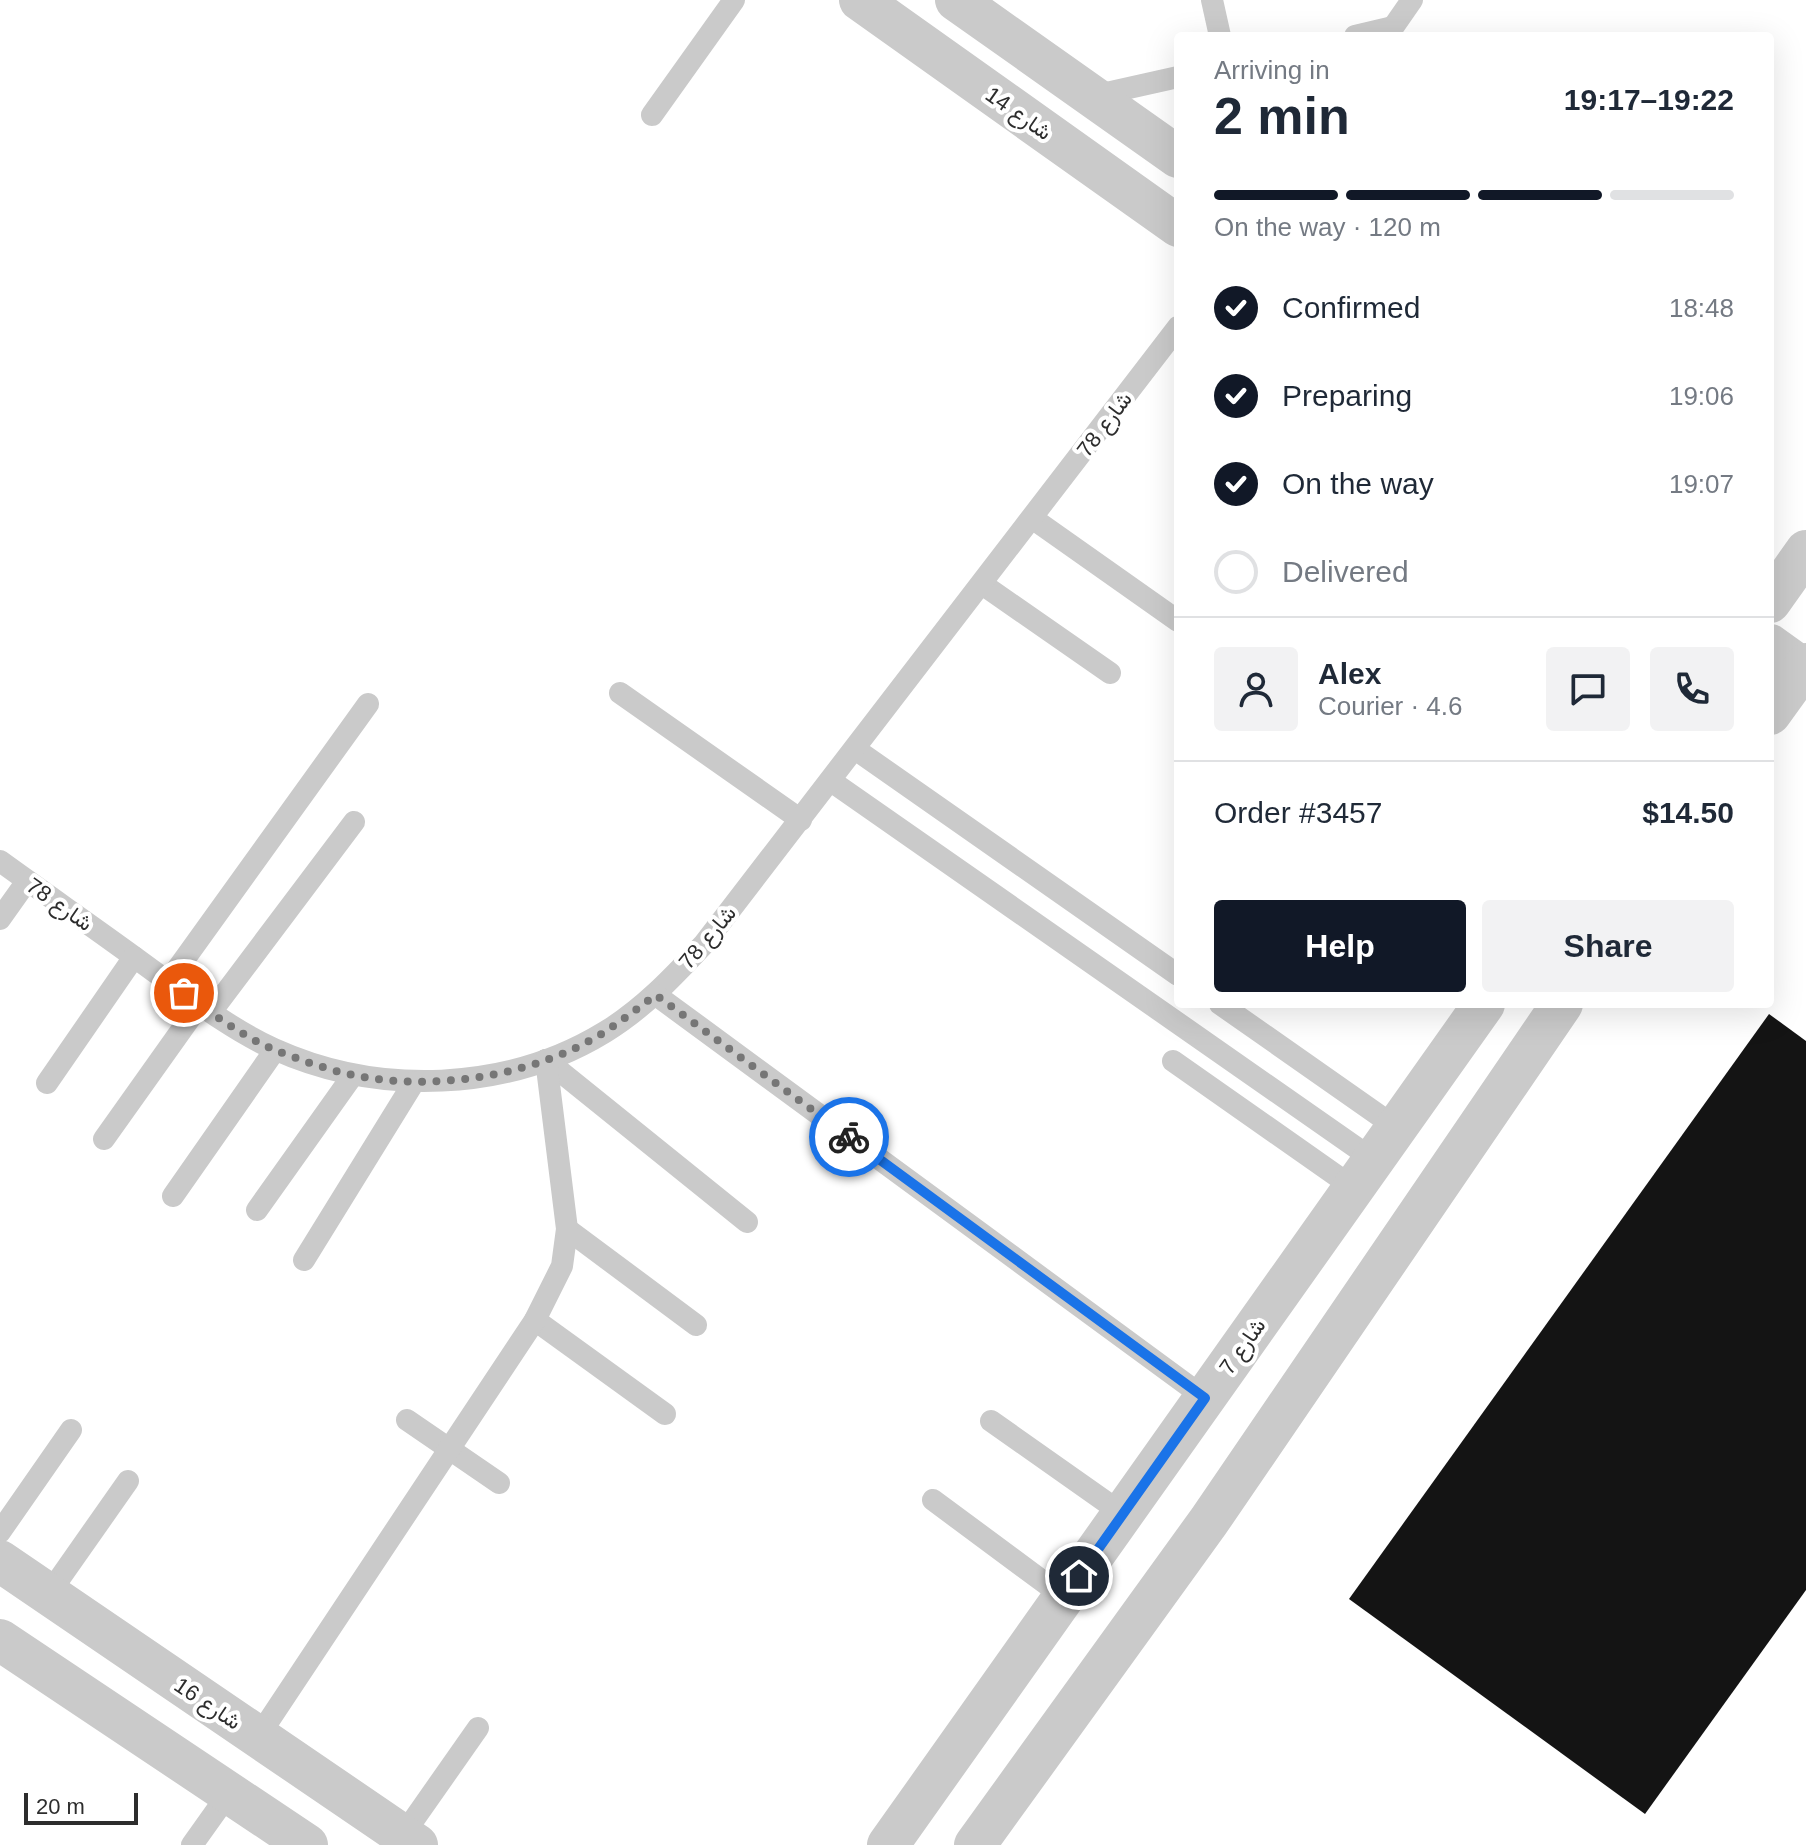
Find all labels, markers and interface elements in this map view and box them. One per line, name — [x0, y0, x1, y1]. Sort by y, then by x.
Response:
text: Arriving in — [1214, 55, 1330, 85]
street label: شارع 14 — [980, 82, 1057, 147]
text: 19:17–19:22 — [1564, 83, 1734, 116]
text: 2 min — [1214, 87, 1350, 145]
text: On the way · 120 m — [1214, 212, 1441, 242]
icon: check — [1214, 286, 1258, 330]
text: Confirmed — [1282, 291, 1420, 324]
text: 18:48 — [1669, 293, 1734, 323]
icon: check — [1214, 374, 1258, 418]
text: Preparing — [1282, 379, 1412, 412]
text: 19:06 — [1669, 381, 1734, 411]
street label: شارع 78 — [1072, 387, 1139, 463]
icon: check — [1214, 462, 1258, 506]
text: On the way — [1282, 467, 1434, 500]
text: 19:07 — [1669, 469, 1734, 499]
text: Delivered — [1282, 555, 1409, 588]
button: person — [1214, 647, 1298, 731]
button: chat — [1546, 647, 1630, 731]
button: phone — [1650, 647, 1734, 731]
text: Alex — [1318, 657, 1381, 690]
text: Courier · 4.6 — [1318, 691, 1463, 721]
text: Order #3457 — [1214, 796, 1382, 829]
text: $14.50 — [1642, 796, 1734, 829]
street label: شارع 78 — [21, 873, 98, 938]
button: Help — [1214, 900, 1466, 992]
button: Share — [1482, 900, 1734, 992]
street label: شارع 78 — [674, 901, 743, 975]
pin — [150, 959, 218, 1027]
icon: bag — [162, 971, 206, 1015]
courier — [809, 1097, 889, 1177]
icon: bike — [827, 1115, 871, 1159]
street label: شارع 7 — [1214, 1313, 1272, 1380]
pin — [1045, 1542, 1113, 1610]
icon: home — [1057, 1554, 1101, 1598]
street label: شارع 16 — [169, 1672, 246, 1736]
scale bar — [24, 1789, 138, 1825]
text: 20 m — [36, 1794, 85, 1819]

